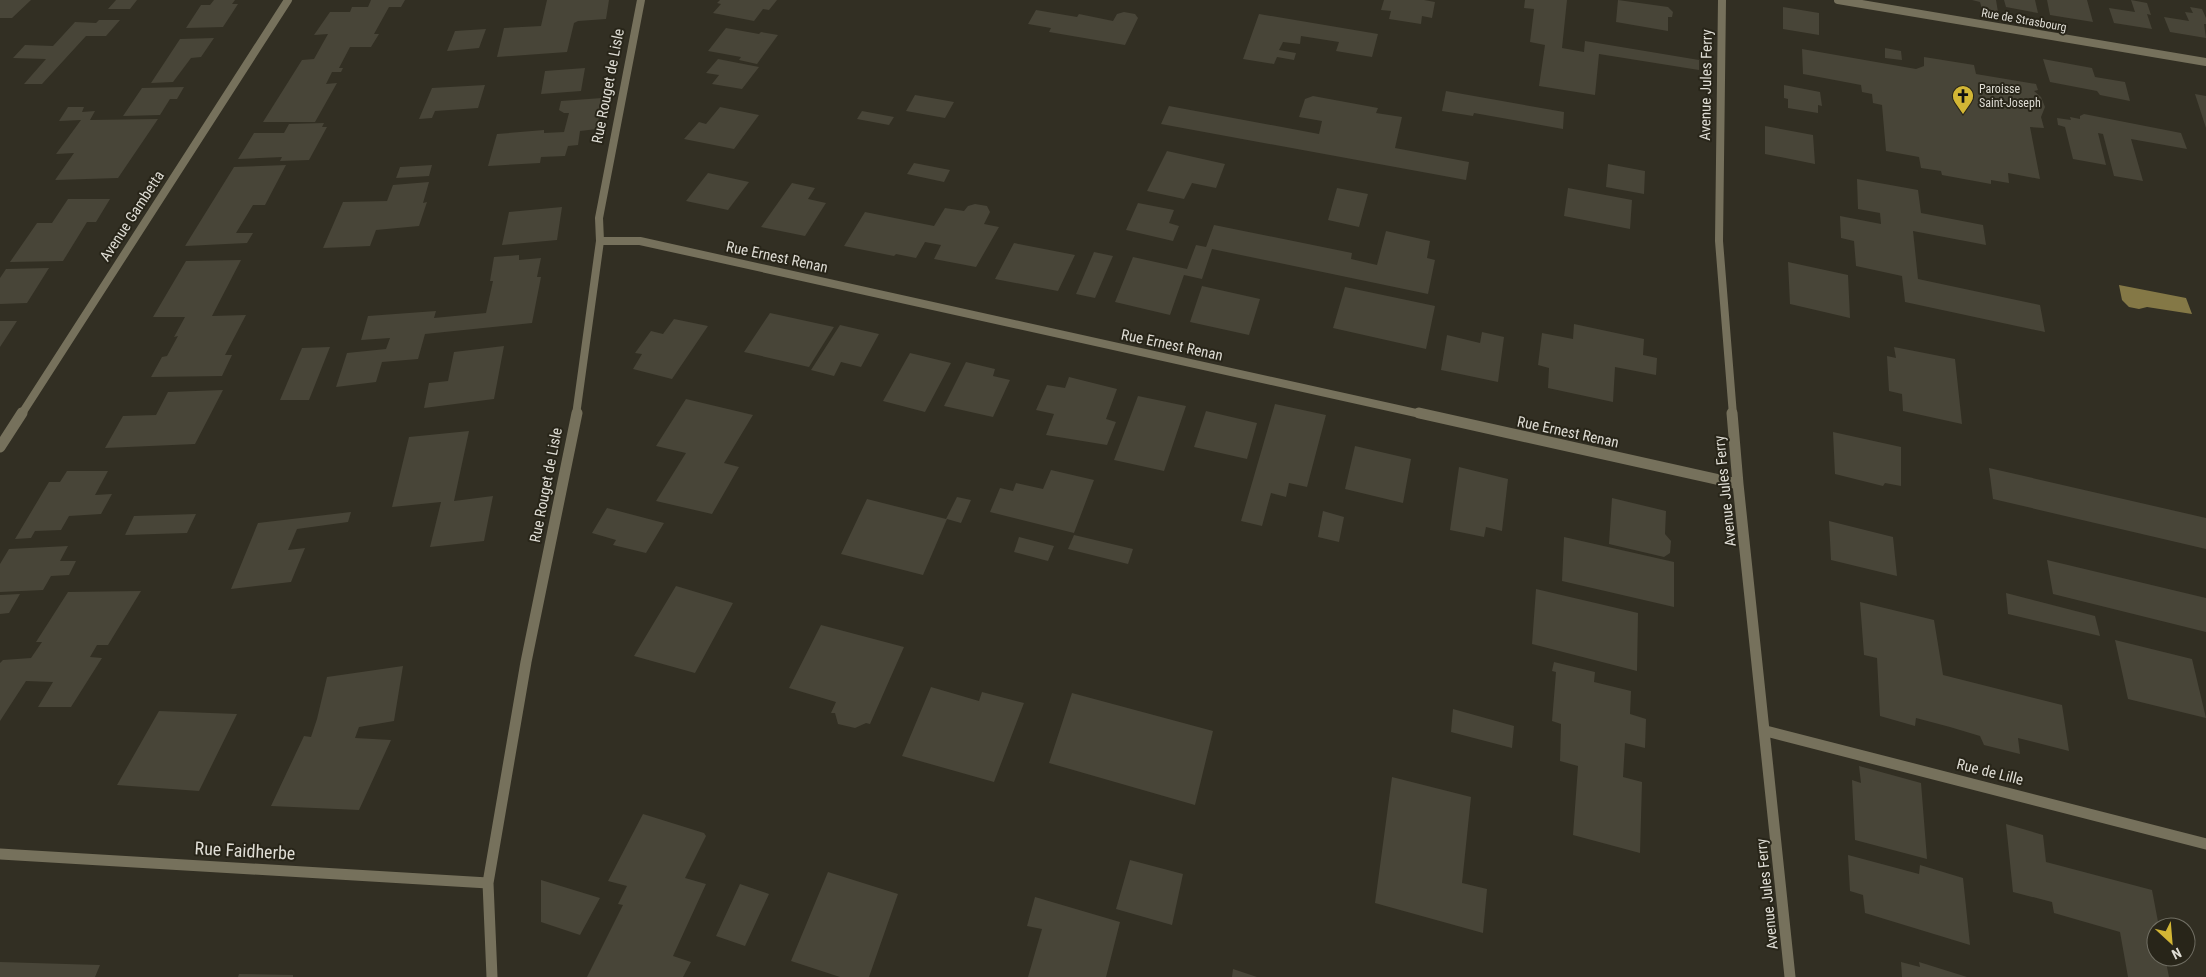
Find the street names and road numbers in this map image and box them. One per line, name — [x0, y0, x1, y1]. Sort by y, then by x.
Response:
street label: Rue de Strasbourg — [1980, 6, 2068, 34]
street label: Rue Rouget de Lisle — [588, 27, 628, 145]
street label: Avenue Jules Ferry — [1696, 29, 1716, 141]
street label: Avenue Gambetta — [96, 167, 168, 265]
street label: Rue Ernest Renan — [725, 237, 829, 277]
street label: Rue Ernest Renan — [1120, 325, 1224, 365]
street label: Rue Ernest Renan — [1516, 412, 1620, 452]
street label: Rue Rouget de Lisle — [526, 426, 566, 544]
street label: Avenue Jules Ferry — [1710, 435, 1740, 547]
street label: Rue de Lille — [1955, 755, 2025, 789]
street label: Rue Faidherbe — [194, 837, 296, 864]
street label: Avenue Jules Ferry — [1752, 838, 1782, 950]

